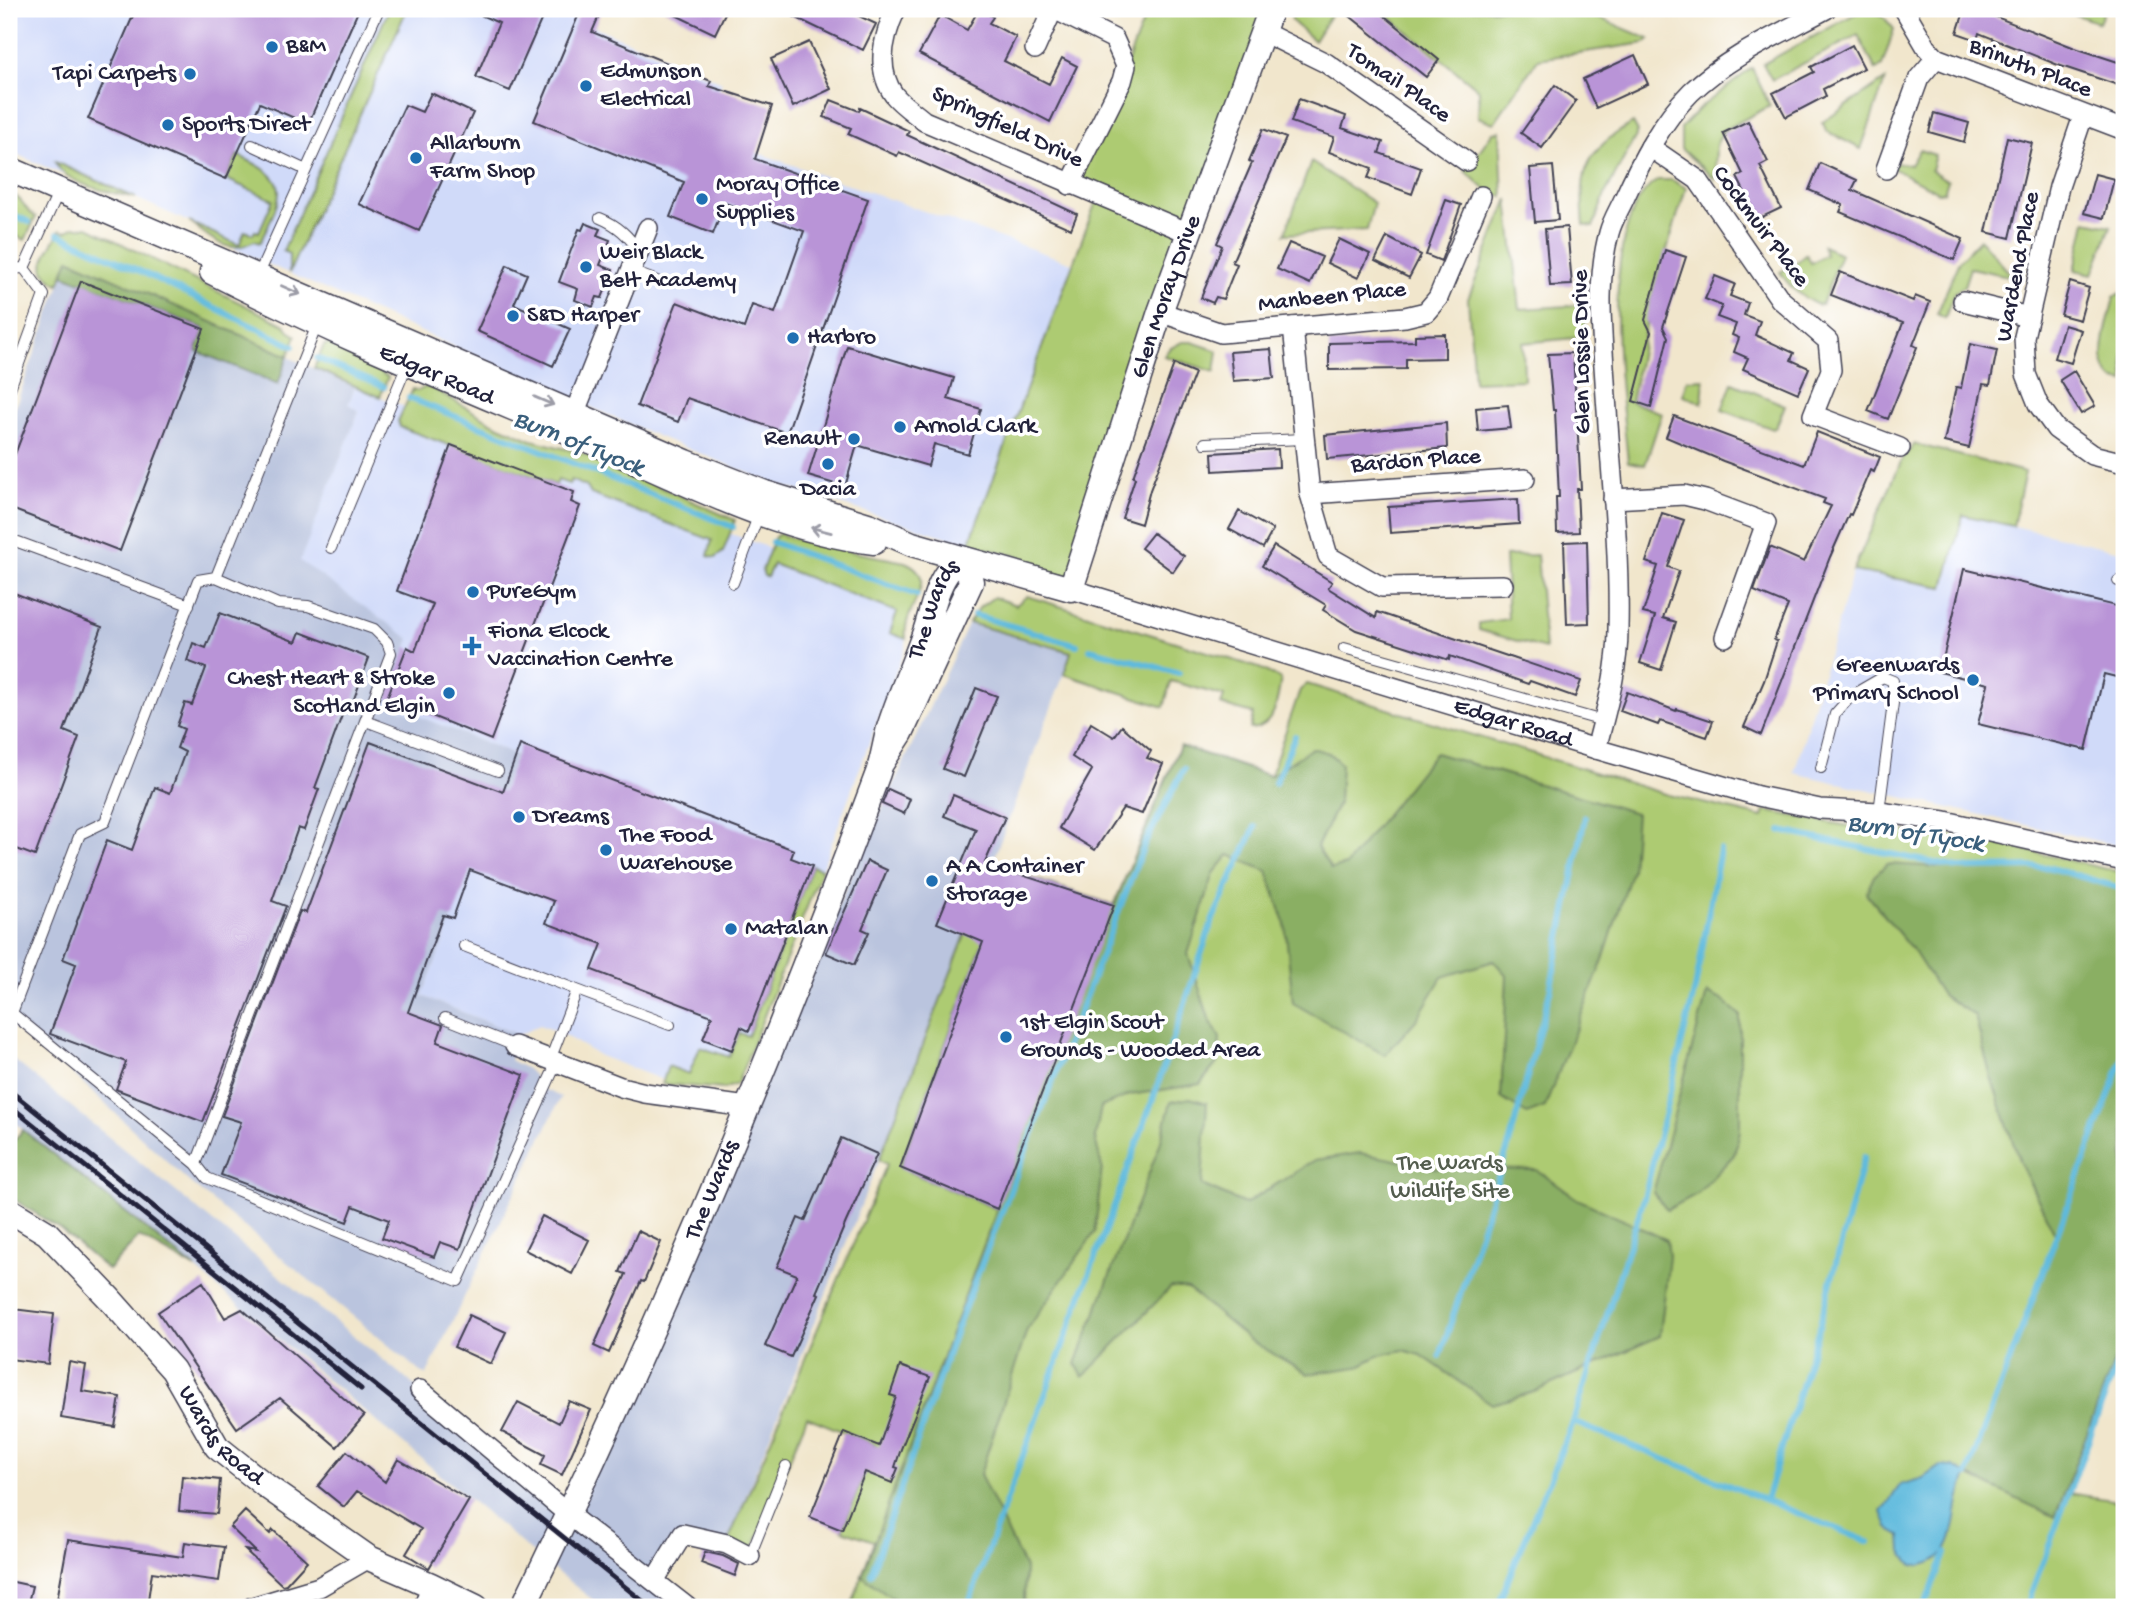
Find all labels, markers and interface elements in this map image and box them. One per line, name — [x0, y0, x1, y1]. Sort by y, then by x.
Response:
street label: Brinuth Place — [1963, 32, 2096, 106]
place label: B&M — [285, 33, 326, 62]
street label: Tomail Place — [1339, 36, 1456, 131]
marker: B&M — [264, 39, 280, 55]
place label: Edmunson Electrical — [600, 58, 702, 115]
place label: Tapi Carpets — [51, 60, 177, 89]
marker: Tapi Carpets — [182, 66, 198, 82]
marker: Edmunson Electrical — [578, 78, 594, 94]
street label: Springfield Drive — [927, 80, 1088, 176]
place label: Sports Direct — [182, 111, 312, 140]
marker: Sports Direct — [160, 117, 176, 133]
place label: Allarburn Farm Shop — [429, 130, 535, 187]
marker: Allarburn Farm Shop — [408, 150, 424, 166]
street label: Cockmuir Place — [1705, 161, 1815, 294]
place label: Moray Office Supplies — [716, 171, 840, 228]
street label: Wardend Place — [1990, 189, 2048, 344]
marker: Moray Office Supplies — [694, 191, 710, 207]
street label: Glen Moray Drive — [1125, 211, 1209, 382]
place label: Weir Black Belt Academy — [599, 239, 737, 296]
marker: Weir Black Belt Academy — [578, 259, 594, 275]
street label: Glen Lossie Drive — [1567, 269, 1599, 434]
street label: Manbeen Place — [1257, 276, 1408, 320]
one-way arrow — [279, 284, 301, 297]
place label: S&D Harper — [527, 302, 641, 331]
marker: S&D Harper — [505, 308, 521, 324]
place label: Harbro — [807, 324, 876, 353]
marker: Harbro — [785, 330, 801, 346]
street label: Edgar Road — [374, 338, 500, 414]
one-way arrow — [533, 395, 554, 408]
water label: Burn of Tyock — [508, 405, 650, 486]
place label: Arnold Clark — [914, 413, 1039, 442]
marker: Arnold Clark — [892, 419, 908, 435]
place label: Renault — [764, 425, 842, 454]
marker: Renault — [846, 431, 862, 447]
street label: Bardon Place — [1349, 443, 1483, 481]
marker: Dacia — [820, 456, 836, 472]
place label: Dacia — [798, 476, 857, 505]
one-way arrow — [810, 523, 833, 536]
street label: The Wards — [901, 551, 965, 666]
place label: PureGym — [486, 578, 576, 607]
marker: PureGym — [465, 584, 481, 600]
place label: Fiona Elcock Vaccination Centre — [487, 618, 674, 675]
marker: Fiona Elcock Vaccination Centre — [462, 636, 482, 656]
place label: Greenwards Primary School — [1812, 652, 1960, 709]
place label: Chest Heart & Stroke Scotland Elgin — [227, 665, 436, 722]
marker: Greenwards Primary School — [1965, 672, 1981, 688]
marker: Chest Heart & Stroke Scotland Elgin — [441, 685, 457, 701]
street label: Edgar Road — [1450, 692, 1578, 756]
place label: Dreams — [531, 803, 610, 832]
marker: Dreams — [511, 809, 527, 825]
water label: Burn of Tyock — [1845, 809, 1988, 861]
place label: The Food Warehouse — [618, 822, 733, 879]
marker: The Food Warehouse — [598, 842, 614, 858]
place label: A A Container Storage — [946, 853, 1086, 910]
marker: A A Container Storage — [924, 873, 940, 889]
place label: Matalan — [745, 915, 829, 944]
marker: Matalan — [723, 921, 739, 937]
place label: 1st Elgin Scout Grounds - Wooded Area — [1019, 1009, 1261, 1066]
marker: 1st Elgin Scout Grounds - Wooded Area — [998, 1029, 1014, 1045]
street label: The Wards — [678, 1135, 747, 1246]
park label: The Wards Wildlife Site — [1390, 1150, 1510, 1207]
street label: Wards Road — [171, 1381, 271, 1494]

